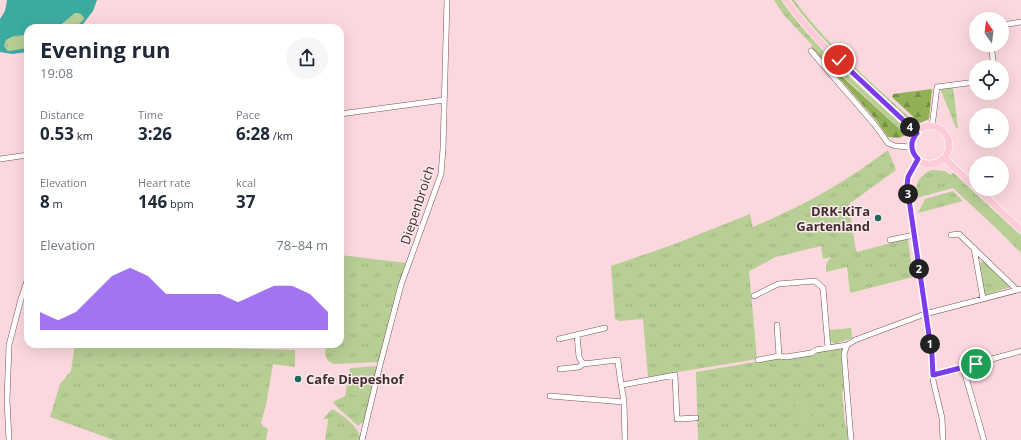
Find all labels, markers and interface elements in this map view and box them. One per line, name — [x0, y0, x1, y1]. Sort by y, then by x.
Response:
north arrow — [969, 12, 1009, 52]
map controls — [969, 12, 1009, 196]
text: Evening run — [40, 34, 171, 64]
button: share — [286, 37, 328, 79]
pin — [822, 43, 856, 77]
icon: check — [828, 49, 850, 71]
button: locate — [969, 60, 1009, 100]
text: 19:08 — [40, 64, 73, 82]
text: Distance — [40, 107, 84, 122]
text: Time — [138, 107, 163, 122]
text: Pace — [236, 107, 260, 122]
button: + — [969, 108, 1009, 148]
pin: 4 — [900, 117, 920, 137]
text: 4 — [907, 119, 913, 134]
text: 0.53 — [40, 122, 74, 145]
text: 3:26 — [138, 122, 172, 145]
text: 6:28 — [236, 122, 270, 145]
text: km — [74, 128, 93, 143]
text: /km — [270, 128, 293, 143]
button: − — [969, 156, 1009, 196]
street label: Diepenbroich — [396, 163, 438, 247]
text: Elevation — [40, 175, 87, 190]
text: Heart rate — [138, 175, 190, 190]
text: kcal — [236, 175, 256, 190]
pin: 3 — [898, 184, 918, 204]
text: 3 — [905, 186, 911, 201]
text: 8 — [40, 190, 50, 213]
text: 146 — [138, 190, 167, 213]
text: 37 — [236, 190, 255, 213]
text: m — [50, 196, 63, 211]
text: bpm — [167, 196, 194, 211]
place label: DRK-KiTa Gartenland — [796, 202, 870, 235]
marker: DRK-KiTa Gartenland — [873, 213, 883, 223]
text: Elevation — [40, 236, 95, 254]
text: 78–84 m — [276, 236, 328, 254]
pin: 2 — [909, 259, 929, 279]
text: 2 — [916, 261, 922, 276]
pin: 1 — [920, 334, 940, 354]
text: 1 — [927, 336, 933, 351]
pin — [959, 347, 993, 381]
icon: arrive — [965, 353, 987, 375]
place label: Cafe Diepeshof — [306, 370, 404, 388]
marker: Cafe Diepeshof — [293, 374, 303, 384]

